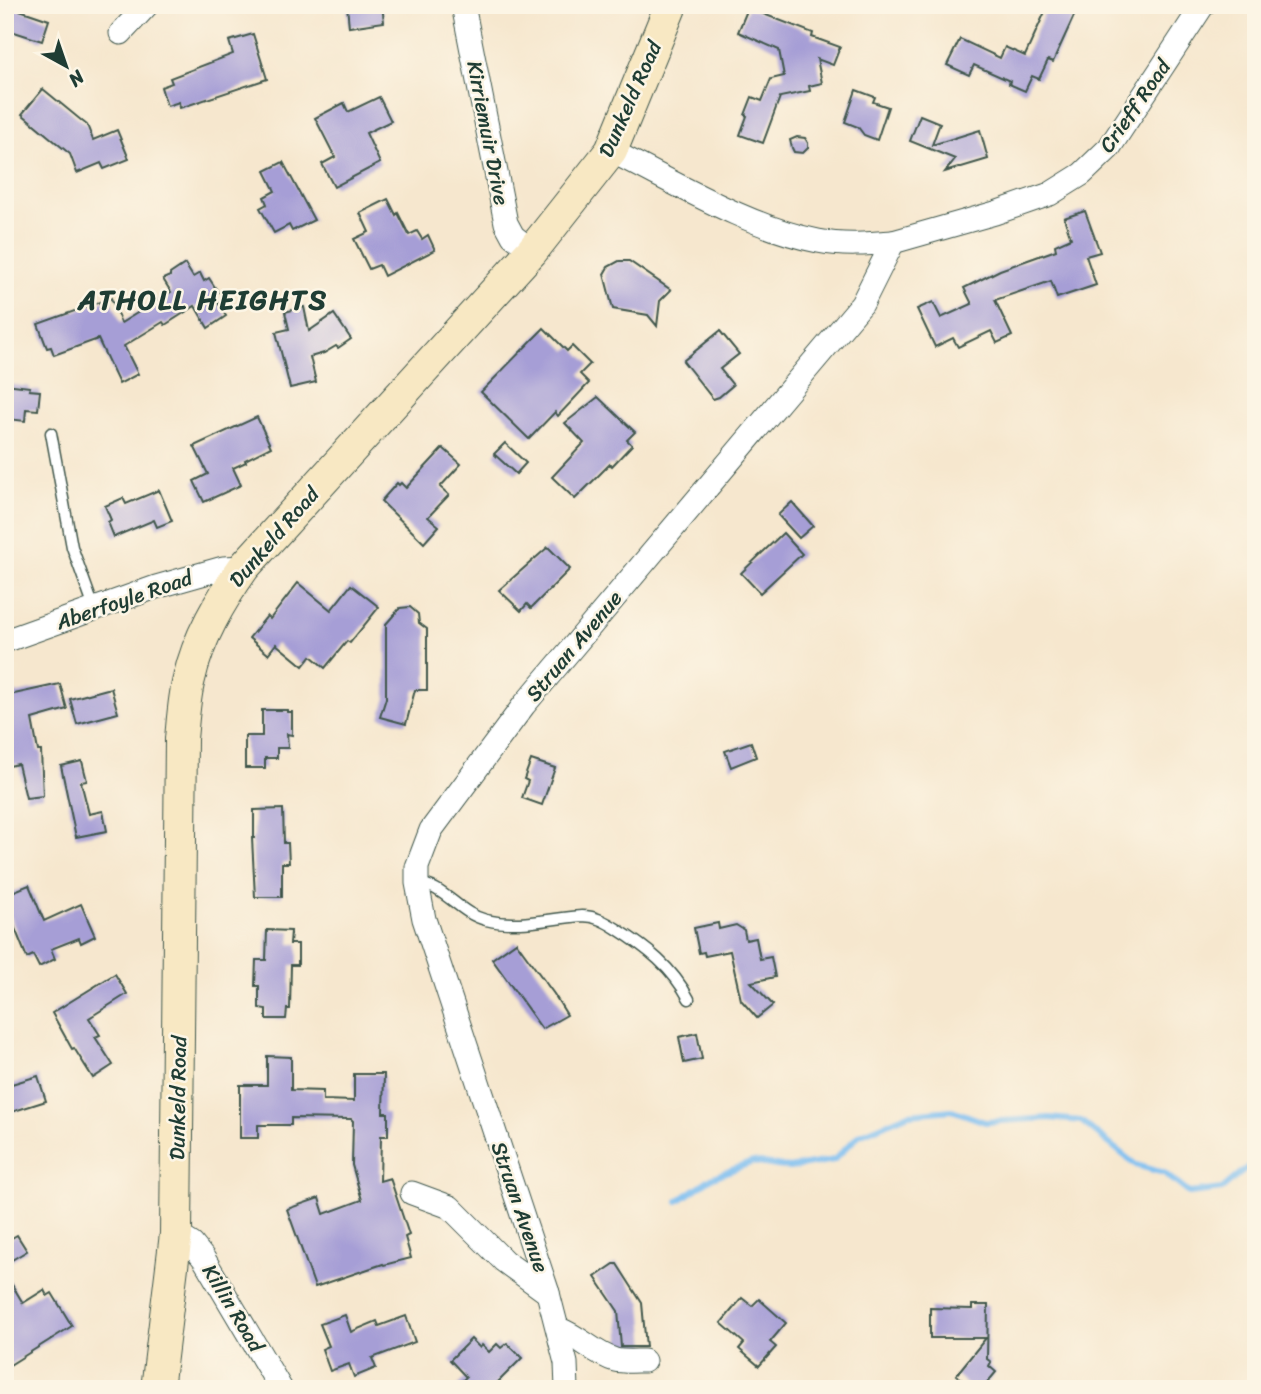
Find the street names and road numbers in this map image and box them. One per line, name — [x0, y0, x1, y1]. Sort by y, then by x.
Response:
street label: Dunkeld Road — [587, 33, 673, 164]
street label: Crieff Road — [1089, 50, 1182, 161]
street label: Kirriemuir Drive — [455, 57, 521, 209]
street label: Dunkeld Road — [219, 476, 330, 596]
street label: Aberfoyle Road — [50, 558, 199, 641]
street label: Struan Avenue — [516, 581, 633, 711]
street label: Dunkeld Road — [158, 1034, 198, 1160]
street label: Struan Avenue — [480, 1136, 560, 1278]
street label: Killin Road — [191, 1256, 276, 1361]

